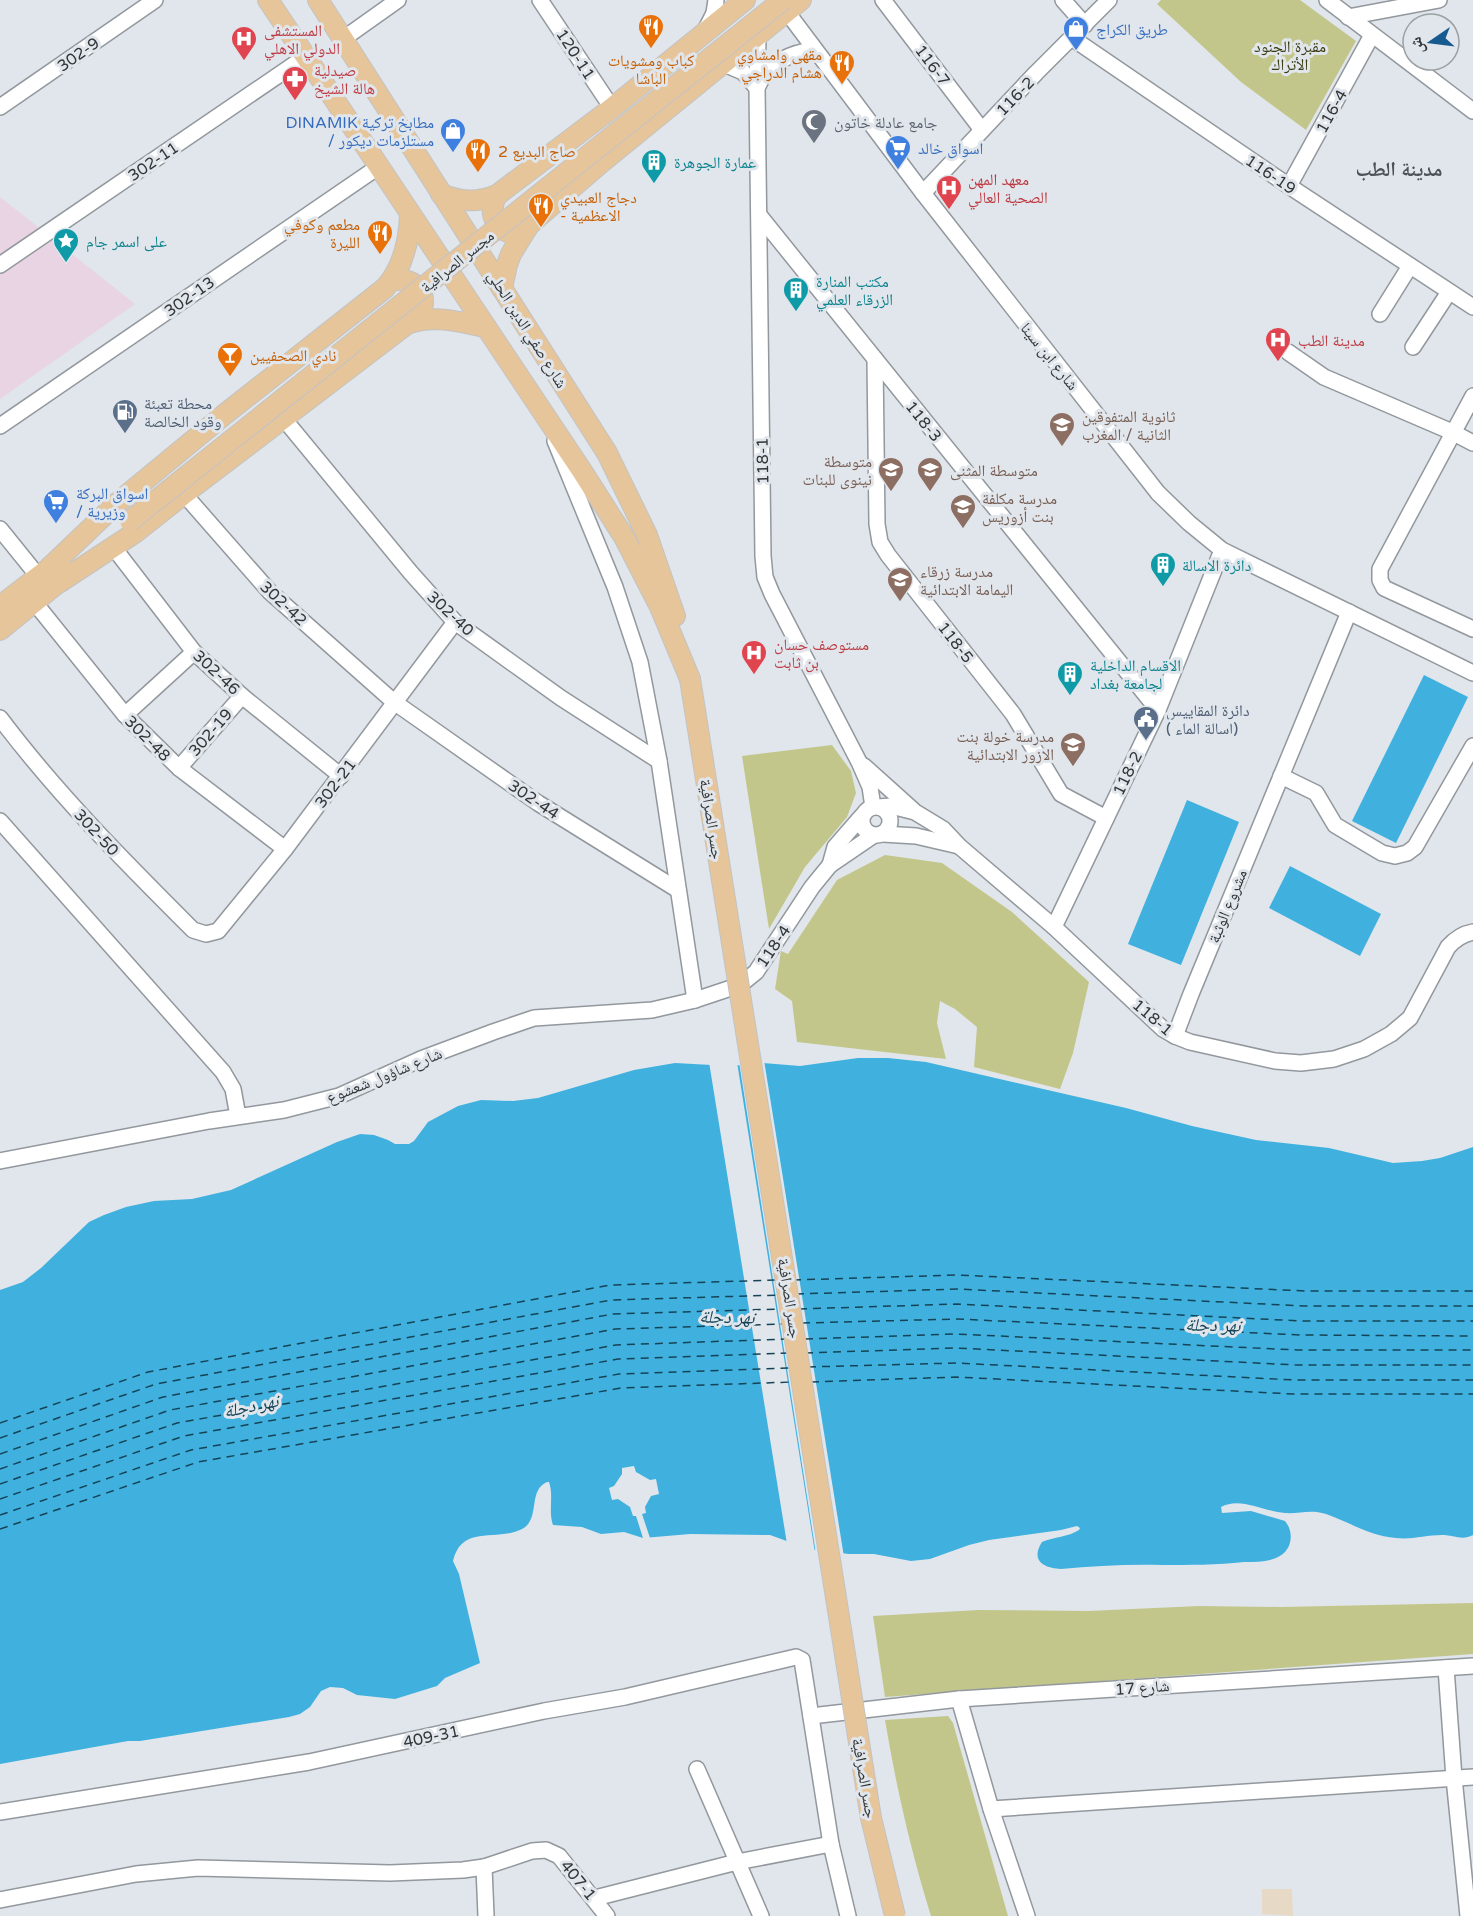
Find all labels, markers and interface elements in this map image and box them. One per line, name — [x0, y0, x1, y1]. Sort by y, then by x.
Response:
restaurant icon: كباب ومشويات الباشا — [636, 12, 666, 50]
north arrow — [1401, 12, 1461, 72]
shop icon: طريق الكراج — [1061, 14, 1091, 52]
place label: طريق الكراج — [1096, 20, 1168, 40]
place label: المستشفى الدولي الاهلي — [264, 21, 340, 61]
hospital icon: المستشفى الدولي الاهلي — [229, 24, 259, 62]
street label: 120-11 — [551, 25, 599, 84]
street label: 302-9 — [54, 33, 103, 76]
text: ش — [1406, 35, 1429, 56]
park label: مقبرة الجنود الأتراك — [1254, 37, 1326, 75]
street label: 116-7 — [910, 41, 954, 90]
place label: مقهى وامشاوي هشام الدراجي — [737, 45, 822, 85]
restaurant icon: مقهى وامشاوي هشام الدراجي — [827, 48, 857, 86]
place label: كباب ومشويات الباشا — [608, 51, 695, 89]
place label: صيدلية هالة الشيخ — [314, 61, 375, 99]
pharmacy icon: صيدلية هالة الشيخ — [280, 64, 310, 102]
street label: 116-2 — [992, 73, 1039, 120]
street label: 116-4 — [1312, 86, 1352, 137]
mosque icon: جامع عادلة خاتون — [799, 107, 829, 145]
place label: DINAMIK مطابخ تركية / مستلزمات ديكور — [286, 113, 434, 151]
place label: جامع عادلة خاتون — [834, 113, 937, 133]
shop icon: DINAMIK مطابخ تركية / مستلزمات ديكور — [438, 116, 468, 154]
supermarket icon: اسواق خالد — [883, 133, 913, 171]
restaurant icon: صاج البديع 2 — [463, 136, 493, 174]
street label: 302-11 — [124, 138, 183, 186]
place label: اسواق خالد — [918, 139, 983, 159]
place label: صاج البديع 2 — [498, 142, 576, 162]
building icon: عمارة الجوهرة — [639, 147, 669, 185]
street label: 116-19 — [1241, 151, 1300, 199]
place label: عمارة الجوهرة — [674, 153, 756, 173]
district label: مدينة الطب — [1356, 158, 1442, 182]
place label: معهد المهن الصحية العالي — [968, 170, 1048, 210]
hospital icon: معهد المهن الصحية العالي — [934, 173, 964, 211]
place label: دجاج العبيدي - الاعظمية — [560, 188, 637, 226]
restaurant icon: دجاج العبيدي - الاعظمية — [526, 191, 556, 229]
place label: مطعم وكوفي الليرة — [284, 215, 360, 253]
restaurant icon: مطعم وكوفي الليرة — [365, 218, 395, 256]
place icon: علی اسمر جام — [51, 226, 81, 264]
street label: مجسر الصرافية — [417, 226, 498, 297]
place label: علی اسمر جام — [86, 232, 167, 252]
street label: شارع صفي الدين الحلي — [481, 267, 571, 393]
street label: 302-13 — [161, 272, 219, 321]
place label: مكتب المنارة الزرقاء العلمي — [816, 272, 893, 312]
building icon: مكتب المنارة الزرقاء العلمي — [781, 275, 811, 313]
street label: شارع ابن سينا — [1016, 319, 1083, 395]
hospital icon: مدينة الطب — [1263, 325, 1293, 363]
place label: مدينة الطب — [1298, 331, 1365, 351]
bar icon: نادي الصحفيين — [215, 340, 245, 378]
place label: نادي الصحفيين — [250, 346, 337, 368]
place label: محطة تعبئة وقود الخالصة — [144, 394, 221, 432]
fuel station icon: محطة تعبئة وقود الخالصة — [110, 397, 140, 435]
street label: 118-3 — [901, 397, 946, 446]
place label: ثانوية المتفوقين الثانية / المغرب — [1082, 407, 1176, 445]
school or university icon: ثانوية المتفوقين الثانية / المغرب — [1047, 410, 1077, 448]
street label: 118-1 — [753, 437, 773, 485]
place label: متوسطة نينوى للبنات — [803, 452, 872, 490]
school or university icon: متوسطة نينوى للبنات — [876, 455, 906, 493]
school or university icon: متوسطة المثنى — [915, 455, 945, 493]
place label: متوسطة المثنى — [950, 461, 1038, 481]
place label: اسواق البركة / وزيرية — [76, 484, 148, 522]
supermarket icon: اسواق البركة / وزيرية — [41, 487, 71, 525]
place label: مدرسة مكلفة بنت أزوريس — [982, 489, 1057, 527]
school or university icon: مدرسة مكلفة بنت أزوريس — [948, 492, 978, 530]
building icon: دائرة الاسالة — [1148, 550, 1178, 588]
place label: دائرة الاسالة — [1182, 556, 1251, 576]
place label: مدرسة زرقاء اليمامة الابتدائية — [920, 562, 1013, 600]
school or university icon: مدرسة زرقاء اليمامة الابتدائية — [885, 565, 915, 603]
street label: 302-42 — [256, 577, 311, 630]
street label: 302-40 — [423, 587, 478, 640]
street label: 118-5 — [933, 618, 977, 667]
place label: مستوصف حسان بن ثابت — [774, 635, 869, 673]
hospital icon: مستوصف حسان بن ثابت — [739, 638, 769, 676]
street label: 302-46 — [189, 646, 244, 699]
place label: الاقسام الداخلية لجامعة بغداد — [1090, 656, 1181, 694]
building icon: الاقسام الداخلية لجامعة بغداد — [1055, 659, 1085, 697]
place label: دائرة المقاييس ( اسالة الماء) — [1166, 701, 1250, 739]
public building icon: دائرة المقاييس ( اسالة الماء) — [1131, 704, 1161, 742]
street label: 302-19 — [185, 705, 237, 761]
street label: 302-48 — [120, 712, 174, 766]
place label: مدرسة خولة بنت الازور الابتدائية — [956, 727, 1054, 765]
school or university icon: مدرسة خولة بنت الازور الابتدائية — [1058, 730, 1088, 768]
street label: 118-2 — [1109, 748, 1147, 799]
street label: 302-21 — [311, 755, 361, 812]
street label: 302-44 — [504, 776, 563, 824]
street label: جسر الصرافية — [695, 778, 727, 861]
street label: 302-50 — [70, 805, 123, 860]
street label: مشروع الوثبة — [1204, 867, 1252, 946]
street label: 118-4 — [752, 922, 795, 972]
street label: 118-1 — [1128, 995, 1177, 1040]
street label: شارع شاؤول شعشوع — [324, 1044, 445, 1108]
street label: جسر الصرافية — [773, 1257, 805, 1340]
water label: نهر دجلة — [699, 1306, 758, 1329]
water label: نهر دجلة — [1185, 1314, 1244, 1337]
water label: نهر دجلة — [222, 1389, 283, 1422]
street label: شارع 17 — [1114, 1676, 1170, 1700]
street label: 409-31 — [401, 1721, 461, 1753]
street label: جسر الصرافية — [847, 1737, 881, 1820]
street label: 407-1 — [556, 1856, 601, 1905]

